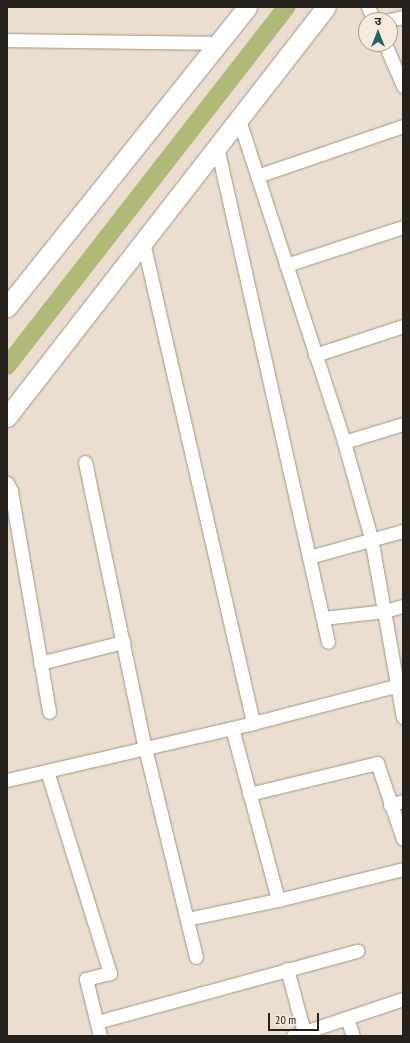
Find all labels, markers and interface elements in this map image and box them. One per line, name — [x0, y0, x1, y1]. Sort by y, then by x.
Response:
north arrow — [358, 12, 398, 52]
text: उ — [375, 14, 381, 28]
scale bar — [270, 1005, 321, 1031]
text: 20 m — [275, 1012, 296, 1027]

